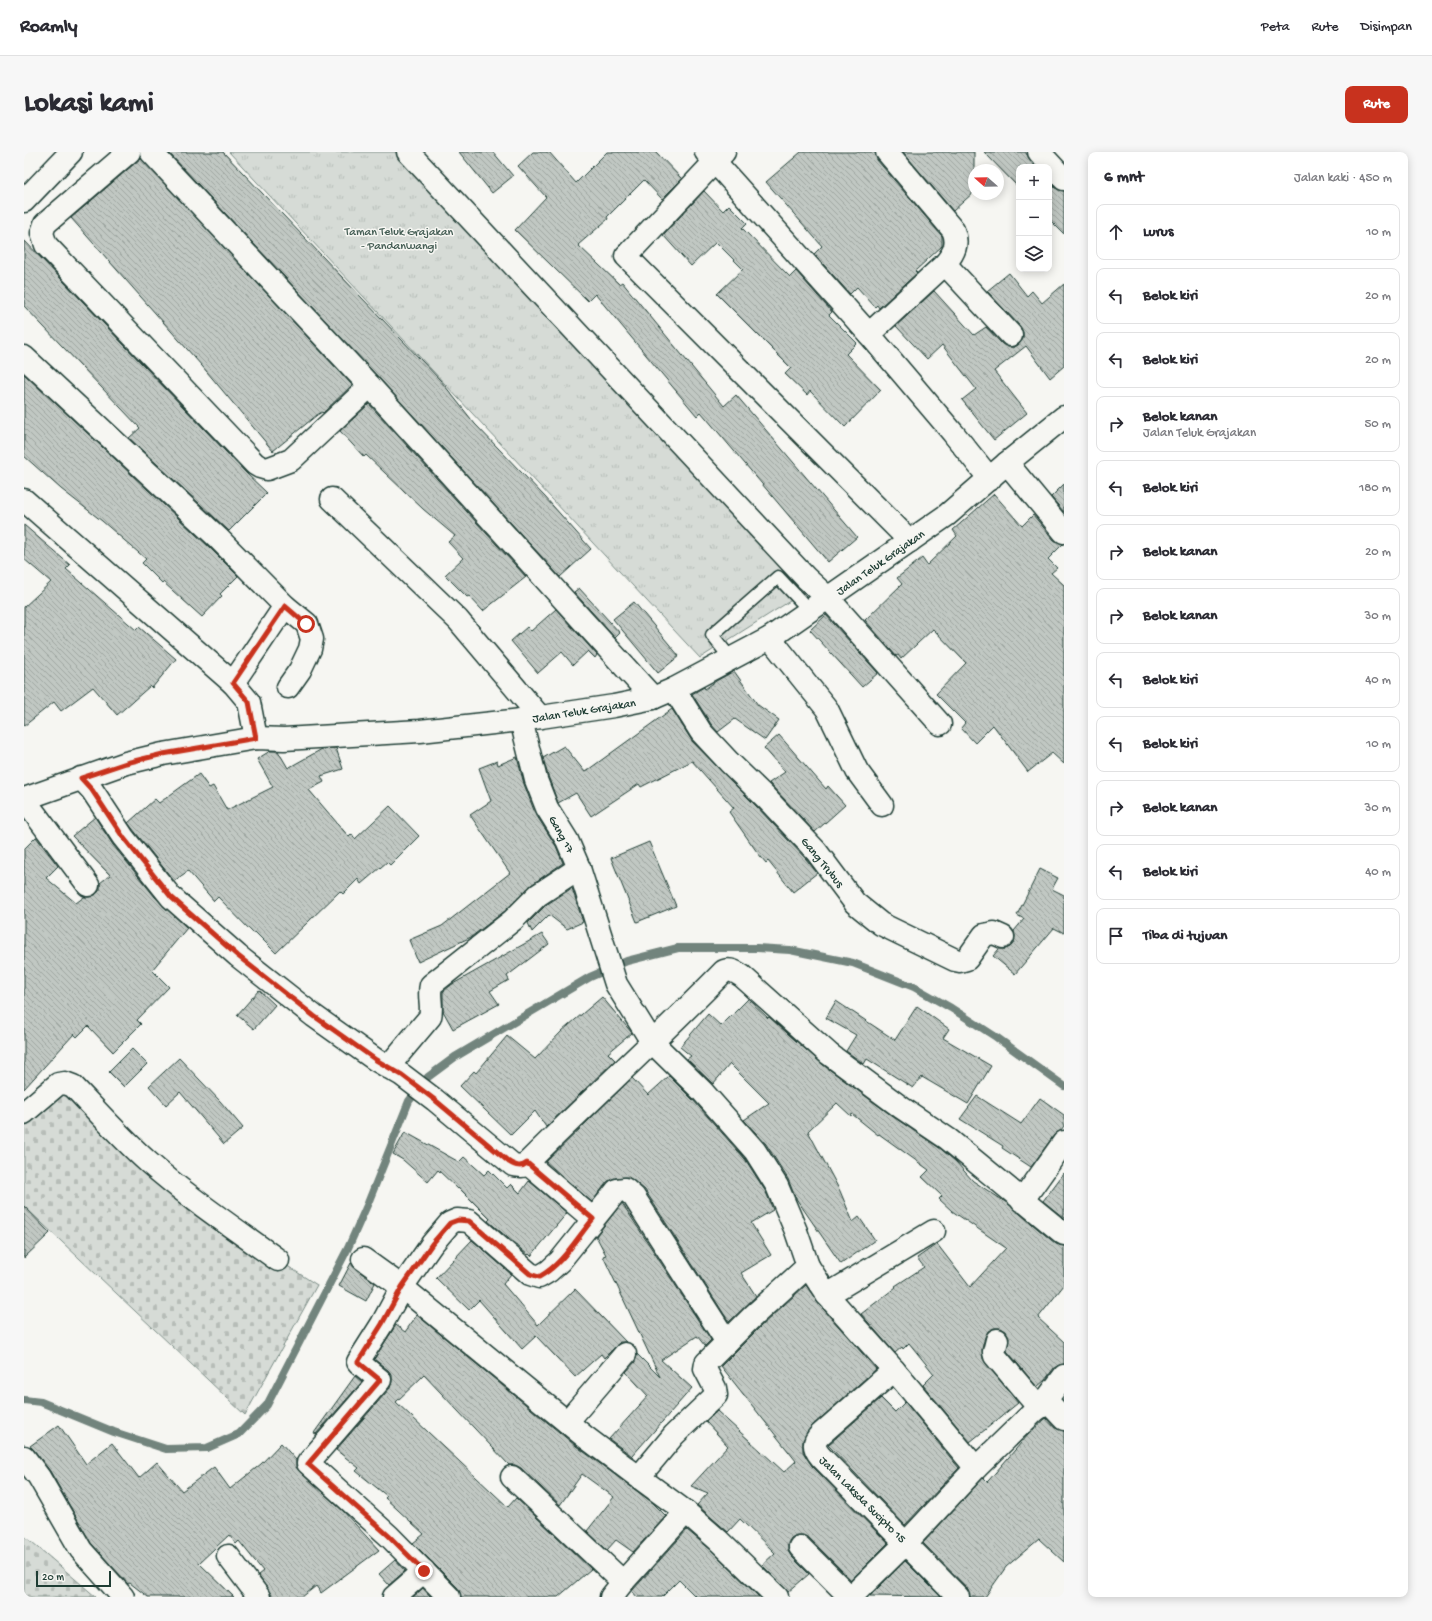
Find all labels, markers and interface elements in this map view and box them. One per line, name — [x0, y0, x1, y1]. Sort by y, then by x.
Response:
text: Roamly — [20, 16, 77, 39]
text: Peta — [1261, 19, 1290, 36]
text: Rute — [1312, 19, 1338, 36]
text: Disimpan — [1360, 19, 1412, 36]
button: Rute — [1345, 86, 1408, 123]
text: Lokasi kami — [24, 88, 154, 121]
north arrow — [968, 164, 1004, 200]
map controls — [1016, 164, 1052, 272]
button: + — [1016, 164, 1052, 200]
text: 6 mnt — [1104, 168, 1144, 188]
text: Jalan kaki · 450 m — [1294, 171, 1392, 186]
button: − — [1016, 200, 1052, 236]
icon: ahead — [1105, 221, 1127, 243]
text: Lurus — [1143, 223, 1173, 241]
text: 10 m — [1366, 225, 1391, 240]
park label: Taman Teluk Grajakan - Pandanwangi — [344, 226, 454, 254]
button: layers — [1016, 236, 1052, 272]
icon: left — [1105, 285, 1127, 307]
text: Belok kiri — [1143, 287, 1198, 305]
text: 20 m — [1365, 289, 1391, 304]
icon: left — [1105, 349, 1127, 371]
text: Belok kiri — [1143, 351, 1198, 369]
text: 20 m — [1365, 353, 1391, 368]
text: Belok kanan — [1143, 408, 1217, 426]
icon: right — [1105, 413, 1127, 435]
text: 50 m — [1364, 417, 1391, 432]
text: Jalan Teluk Grajakan — [1143, 426, 1256, 441]
icon: left — [1105, 477, 1127, 499]
text: Belok kiri — [1143, 479, 1198, 497]
text: 180 m — [1359, 481, 1391, 496]
street label: Jalan Teluk Grajakan — [834, 528, 928, 599]
icon: right — [1105, 541, 1127, 563]
text: Belok kanan — [1143, 543, 1217, 561]
text: 20 m — [1365, 545, 1391, 560]
icon: right — [1105, 605, 1127, 627]
text: Belok kanan — [1143, 607, 1217, 625]
text: 30 m — [1365, 609, 1391, 624]
route start — [297, 615, 315, 633]
icon: left — [1105, 669, 1127, 691]
text: Belok kiri — [1143, 671, 1198, 689]
text: 40 m — [1365, 673, 1391, 688]
street label: Jalan Teluk Grajakan — [532, 697, 637, 727]
icon: left — [1105, 733, 1127, 755]
text: Belok kiri — [1143, 735, 1198, 753]
text: 10 m — [1366, 737, 1391, 752]
icon: right — [1105, 797, 1127, 819]
text: Belok kanan — [1143, 799, 1217, 817]
text: 30 m — [1365, 801, 1391, 816]
street label: Gang 17 — [544, 814, 577, 857]
street label: Gang Trubus — [797, 835, 846, 892]
icon: left — [1105, 861, 1127, 883]
text: Belok kiri — [1143, 863, 1198, 881]
text: 40 m — [1365, 865, 1391, 880]
icon: arrive — [1105, 925, 1127, 947]
text: Tiba di tujuan — [1143, 927, 1227, 945]
street label: Jalan Laksda Sucipto 15 — [815, 1454, 908, 1547]
route end — [415, 1562, 433, 1580]
scale bar — [36, 1569, 111, 1588]
text: 20 m — [42, 1572, 64, 1584]

